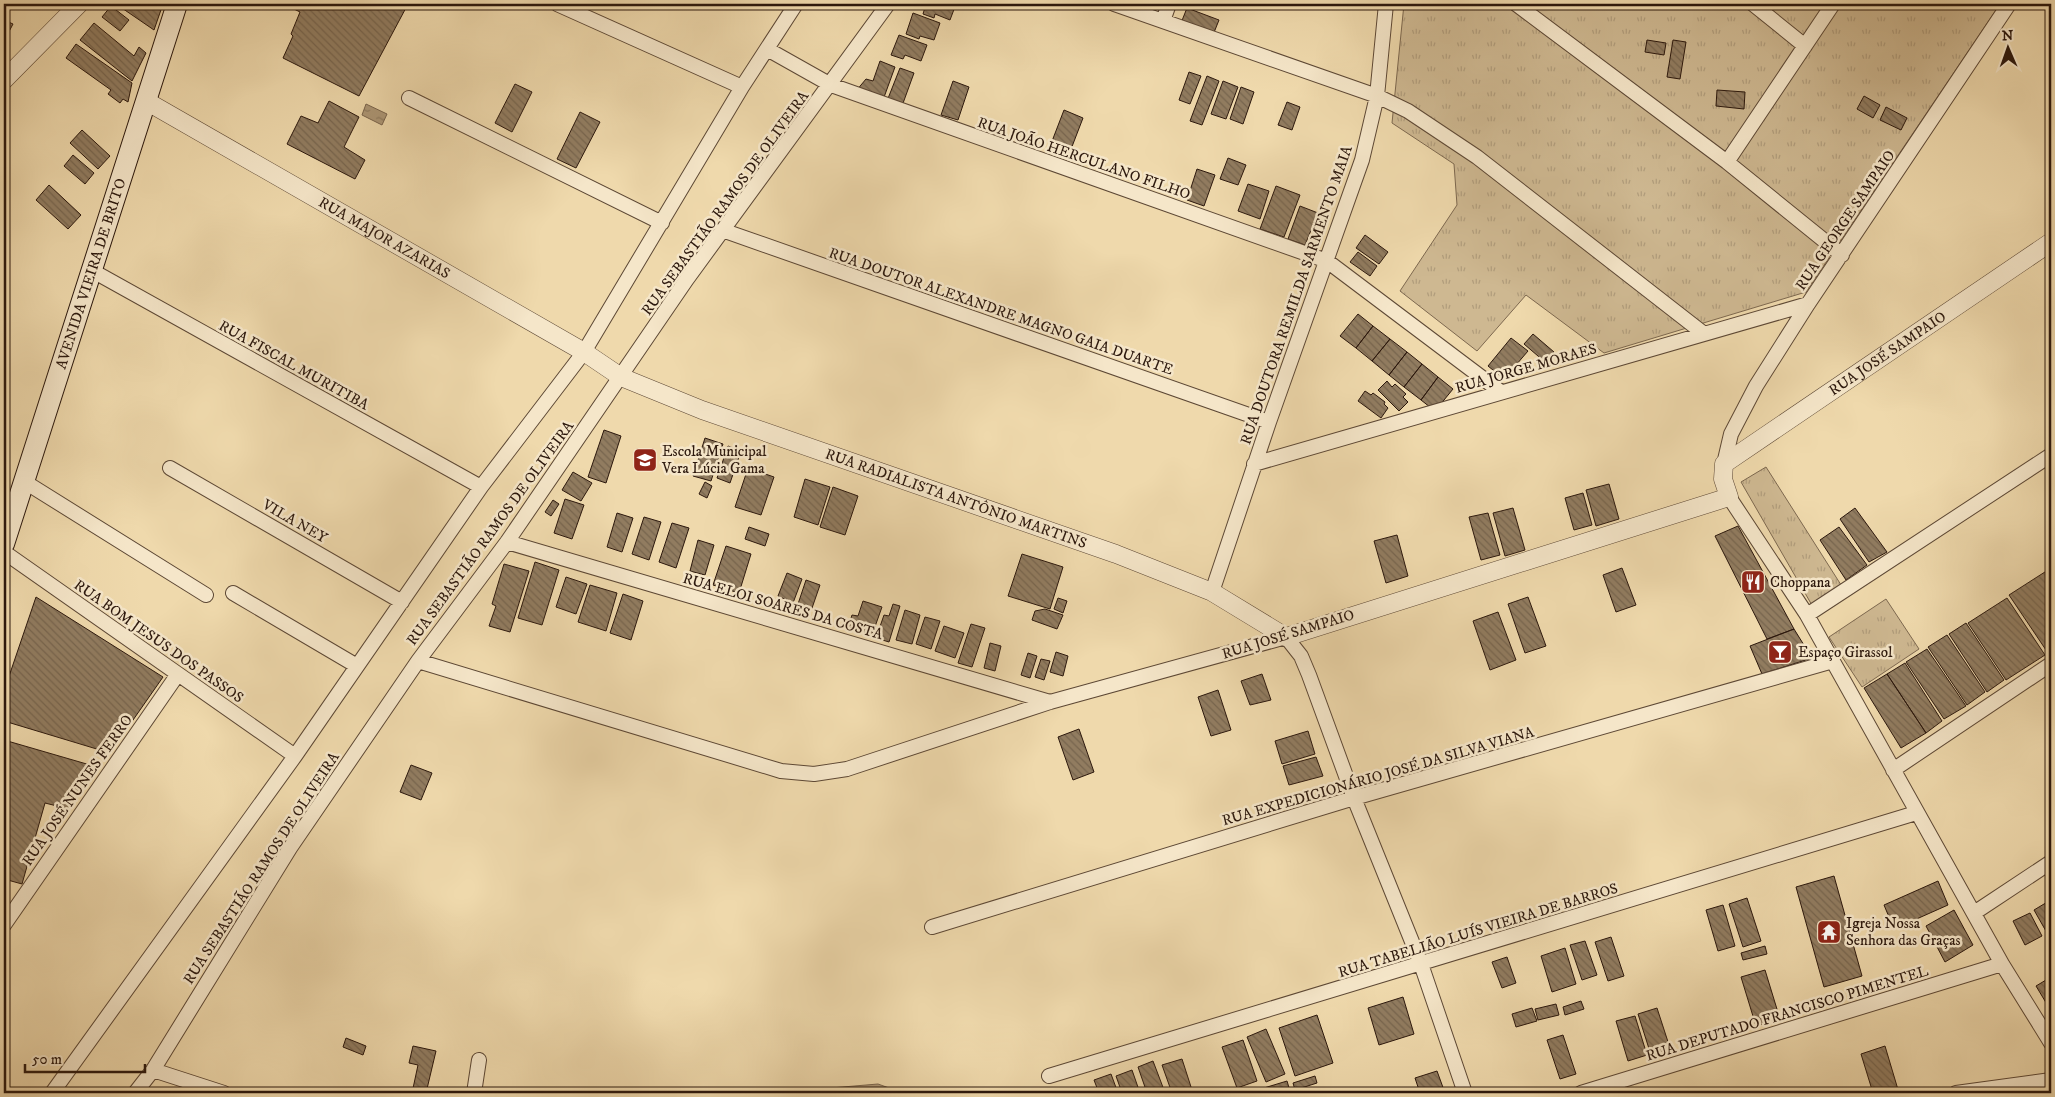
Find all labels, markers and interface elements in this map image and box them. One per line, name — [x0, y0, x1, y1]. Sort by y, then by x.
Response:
north arrow — [1982, 22, 2032, 72]
text: N — [2002, 27, 2014, 45]
street label: RUA SEBASTIÃO RAMOS DE OLIVEIRA — [637, 86, 814, 319]
street label: RUA JOÃO HERCULANO FILHO — [975, 112, 1193, 204]
street label: RUA DOUTORA REMILDA SARMENTO MAIA — [1236, 143, 1357, 447]
street label: RUA GEORGE SAMPAIO — [1791, 147, 1899, 294]
street label: AVENIDA VIEIRA DE BRITO — [52, 176, 131, 371]
street label: RUA MAJOR AZARIAS — [315, 193, 454, 283]
street label: RUA DOUTOR ALEXANDRE MAGNO GAIA DUARTE — [826, 243, 1176, 380]
street label: RUA JOSÉ SAMPAIO — [1825, 307, 1950, 400]
street label: RUA FISCAL MURITIBA — [215, 316, 372, 415]
street label: RUA JORGE MORAES — [1453, 339, 1599, 398]
street label: RUA SEBASTIÃO RAMOS DE OLIVEIRA — [402, 416, 579, 649]
place label: Escola Municipal Vera Lúcia Gama — [661, 442, 767, 478]
street label: RUA RADIALISTA ANTÔNIO MARTINS — [823, 445, 1089, 553]
school or university icon: Escola Municipal Vera Lúcia Gama — [632, 447, 658, 473]
street label: VILA NEY — [258, 495, 331, 548]
street label: RUA ELOI SOARES DA COSTA — [681, 569, 886, 644]
restaurant icon: Choppana — [1740, 569, 1766, 595]
place label: Choppana — [1770, 573, 1831, 592]
street label: RUA BOM JESUS DOS PASSOS — [70, 575, 247, 707]
street label: RUA JOSÉ SAMPAIO — [1220, 605, 1357, 664]
bar icon: Espaço Girassol — [1767, 639, 1793, 665]
place label: Espaço Girassol — [1798, 643, 1893, 662]
street label: RUA JOSÉ NUNES FERRO — [18, 711, 137, 870]
street label: RUA EXPEDICIONÁRIO JOSÉ DA SILVA VIANA — [1220, 722, 1537, 830]
street label: RUA SEBASTIÃO RAMOS DE OLIVEIRA — [178, 748, 344, 988]
street label: RUA TABELIÃO LUÍS VIEIRA DE BARROS — [1336, 878, 1620, 982]
place label: Igreja Nossa Senhora das Graças — [1846, 914, 1961, 950]
temple icon: Igreja Nossa Senhora das Graças — [1816, 919, 1842, 945]
street label: RUA DEPUTADO FRANCISCO PIMENTEL — [1644, 961, 1931, 1066]
scale bar — [25, 1042, 145, 1074]
text: 50 m — [32, 1050, 62, 1069]

